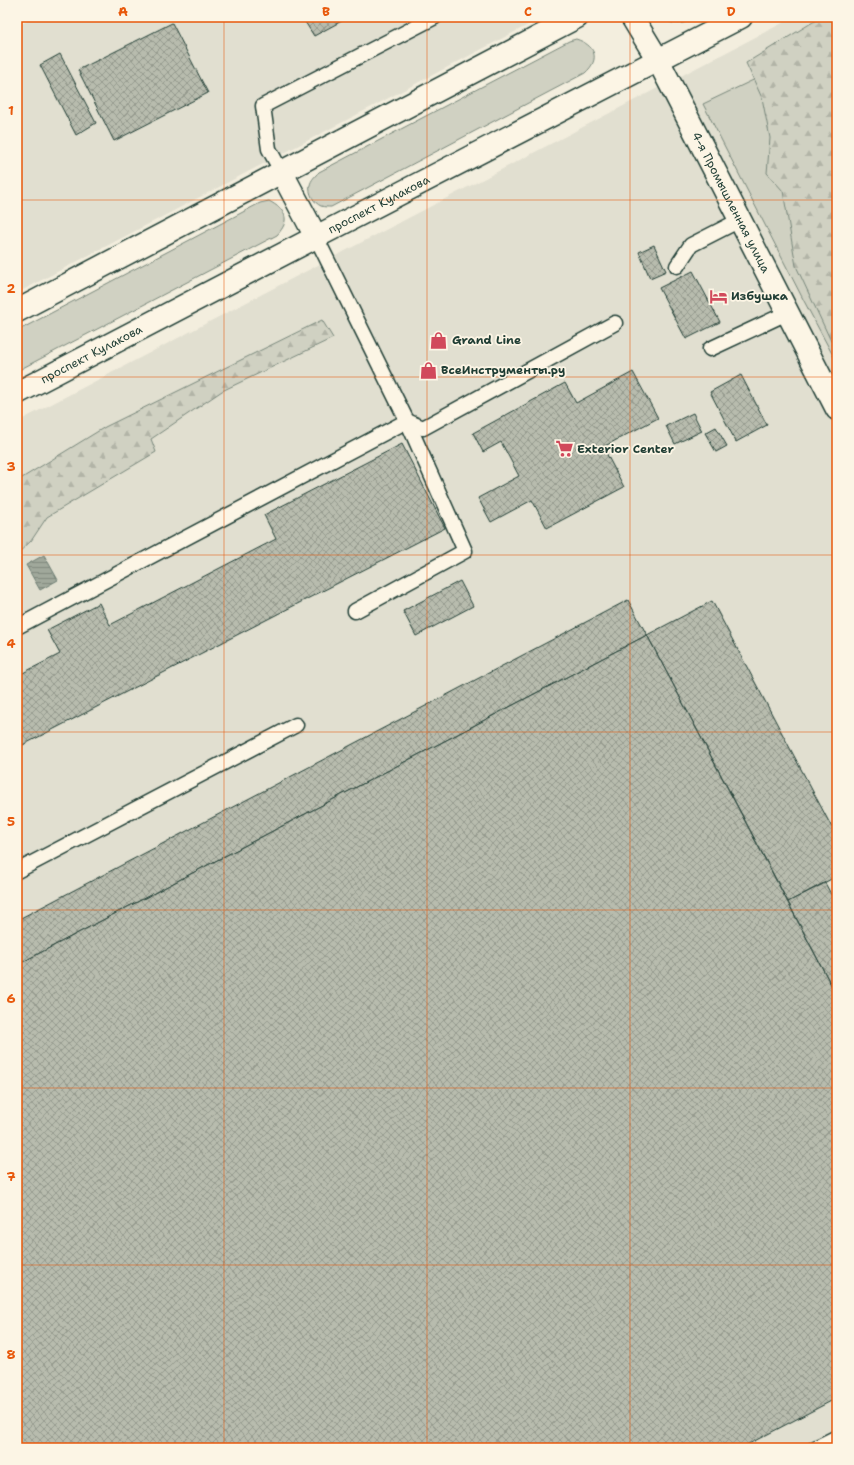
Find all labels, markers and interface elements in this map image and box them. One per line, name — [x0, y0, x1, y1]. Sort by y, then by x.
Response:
text: A — [118, 3, 128, 20]
text: B — [322, 3, 330, 20]
text: C — [524, 3, 532, 20]
text: D — [726, 3, 736, 20]
text: 1 — [8, 102, 14, 119]
street label: 4-я Промышленная улица — [688, 129, 774, 276]
street label: проспект Кулакова — [325, 171, 433, 237]
text: 2 — [6, 280, 16, 297]
hotel icon: Избушка — [708, 286, 728, 306]
place label: Избушка — [731, 288, 789, 304]
street label: проспект Кулакова — [38, 321, 145, 387]
shop icon: Grand Line — [429, 330, 449, 350]
place label: Grand Line — [452, 332, 521, 348]
shop icon: ВсеИнструменты.ру — [418, 360, 438, 380]
place label: ВсеИнструменты.ру — [441, 362, 565, 378]
supermarket icon: Exterior Center — [554, 439, 574, 459]
place label: Exterior Center — [577, 441, 675, 457]
text: 3 — [6, 458, 16, 475]
text: 4 — [6, 635, 16, 652]
text: 5 — [7, 813, 15, 830]
text: 6 — [6, 990, 16, 1007]
text: 7 — [6, 1168, 16, 1185]
text: 8 — [6, 1346, 16, 1363]

